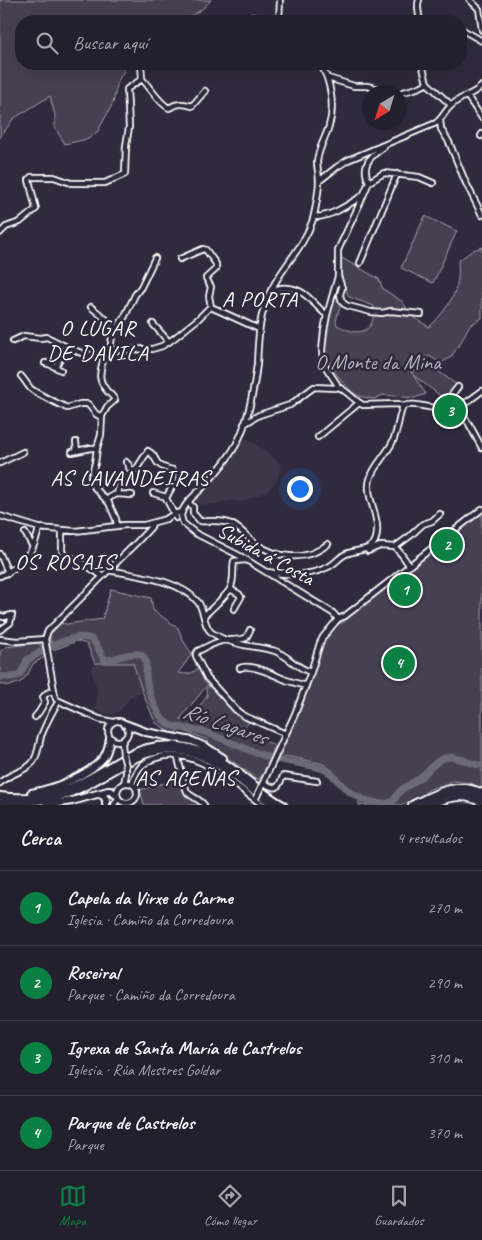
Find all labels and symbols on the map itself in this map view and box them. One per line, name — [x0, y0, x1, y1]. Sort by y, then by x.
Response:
north arrow — [362, 85, 407, 130]
district label: A PORTA — [222, 285, 298, 313]
district label: O LUGAR DE DAVILA — [47, 314, 149, 367]
park label: O Monte da Mina — [315, 349, 442, 375]
pin: 3 — [434, 392, 466, 430]
district label: AS LAVANDEIRAS — [50, 464, 213, 492]
your location — [287, 476, 313, 502]
street label: Subida á Costa — [213, 517, 320, 592]
pin: 2 — [431, 526, 463, 564]
district label: OS ROSAIS — [15, 548, 118, 576]
pin: 1 — [389, 571, 421, 609]
pin: 4 — [383, 644, 415, 682]
water label: Río Lagares — [179, 697, 274, 752]
district label: AS ACEÑAS — [135, 764, 240, 792]

